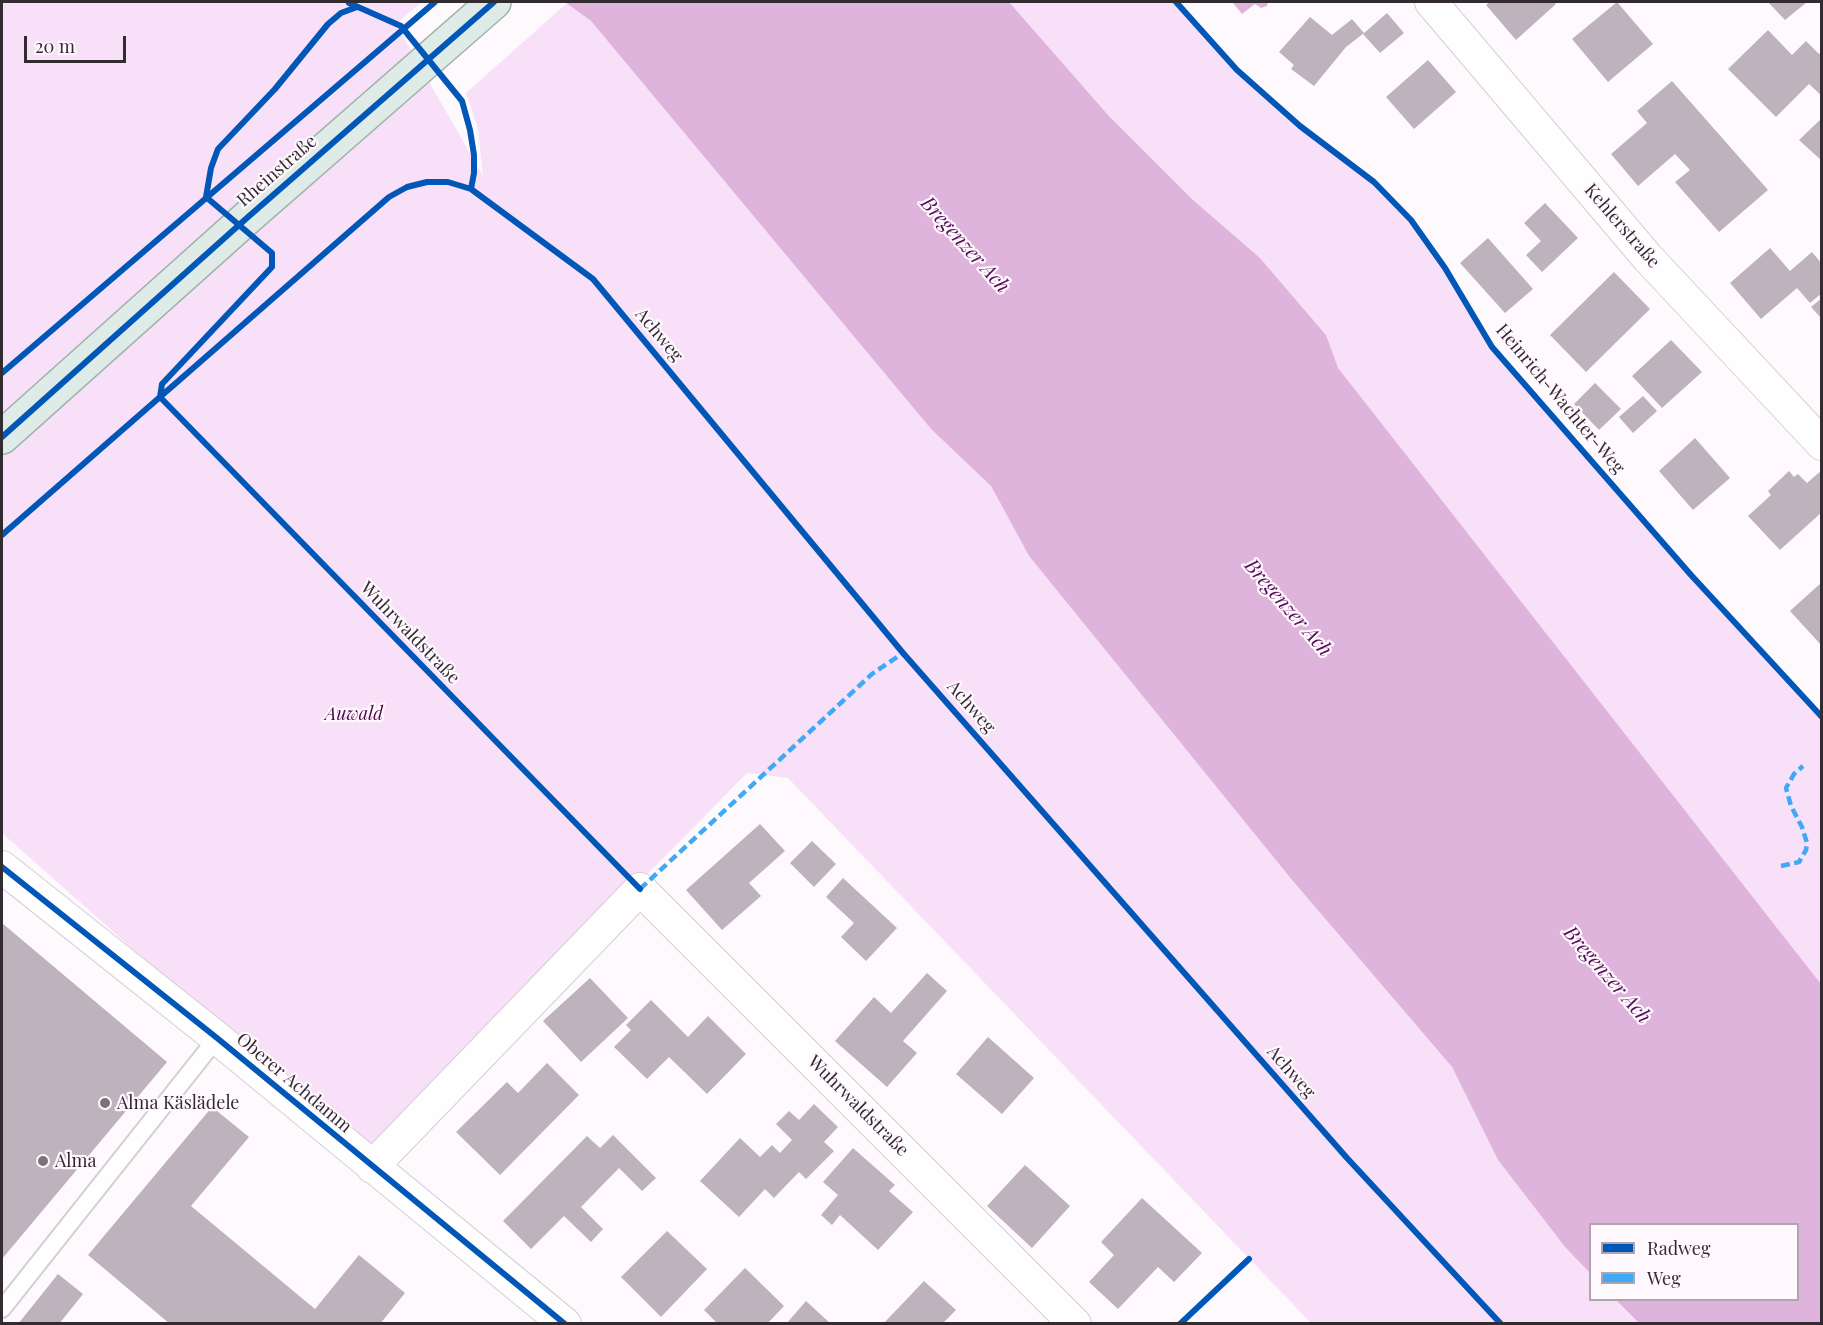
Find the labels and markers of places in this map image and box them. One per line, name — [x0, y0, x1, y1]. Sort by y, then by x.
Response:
place label: Alma Käslädele — [117, 1092, 239, 1114]
marker: Alma Käslädele — [98, 1096, 112, 1110]
place label: Alma — [55, 1150, 96, 1172]
marker: Alma — [36, 1154, 50, 1168]

